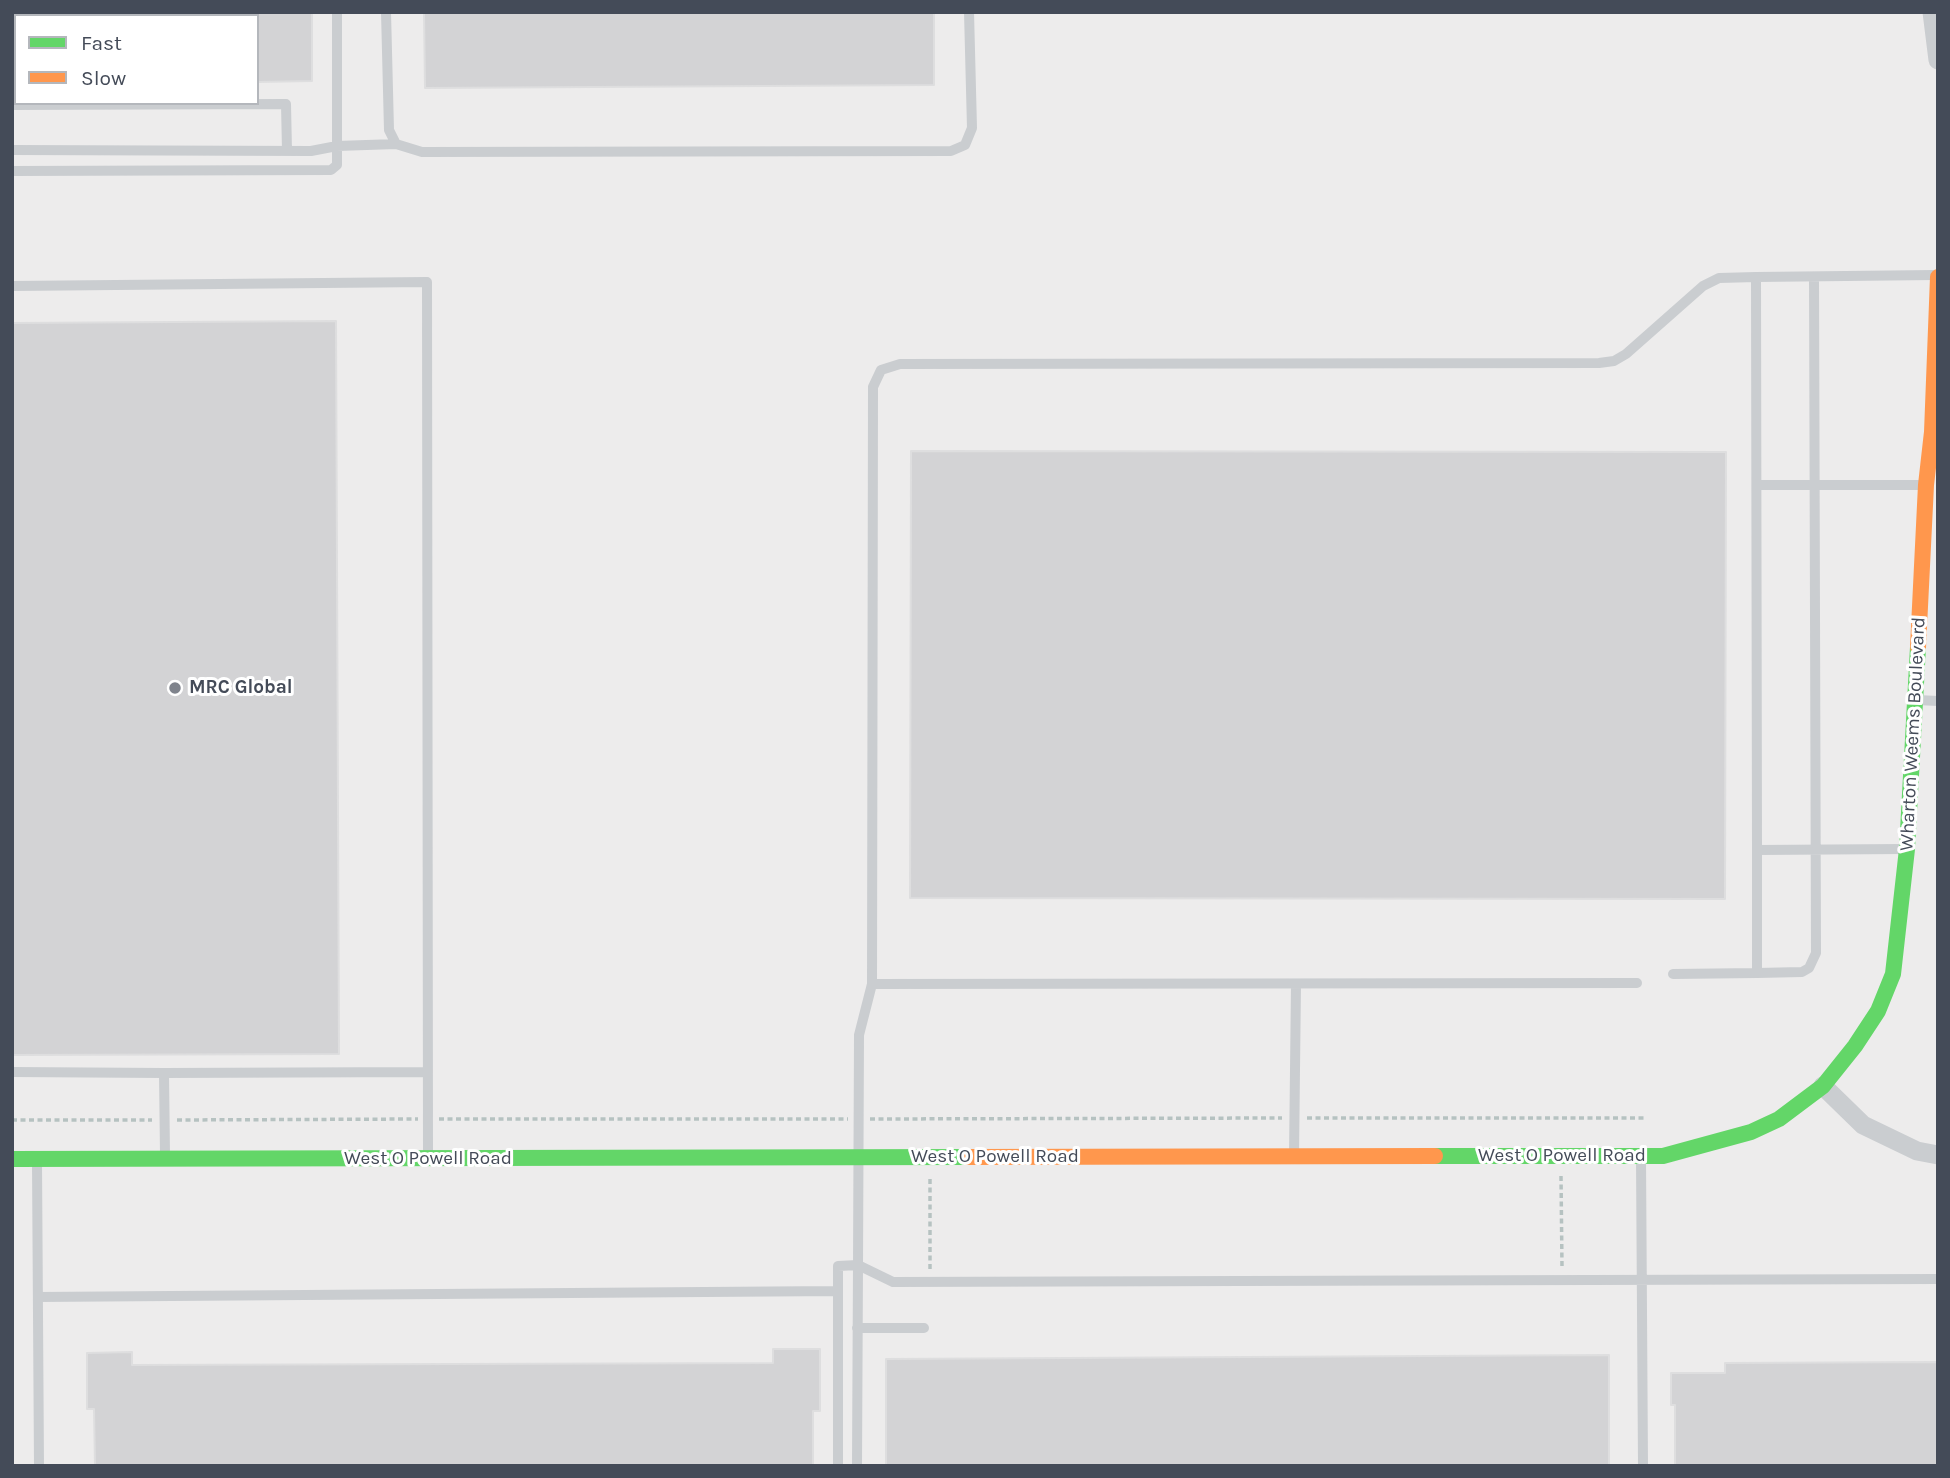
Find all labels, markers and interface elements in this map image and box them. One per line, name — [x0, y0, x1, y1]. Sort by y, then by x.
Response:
legend — [14, 14, 259, 105]
text: Fast — [81, 31, 122, 55]
text: Slow — [81, 66, 126, 90]
street label: Wharton Weems Boulevard — [1895, 616, 1931, 852]
place label: MRC Global — [189, 677, 293, 699]
marker: MRC Global — [167, 680, 183, 696]
street label: West O Powell Road — [1478, 1145, 1646, 1167]
street label: West O Powell Road — [911, 1146, 1079, 1168]
street label: West O Powell Road — [344, 1148, 512, 1170]

